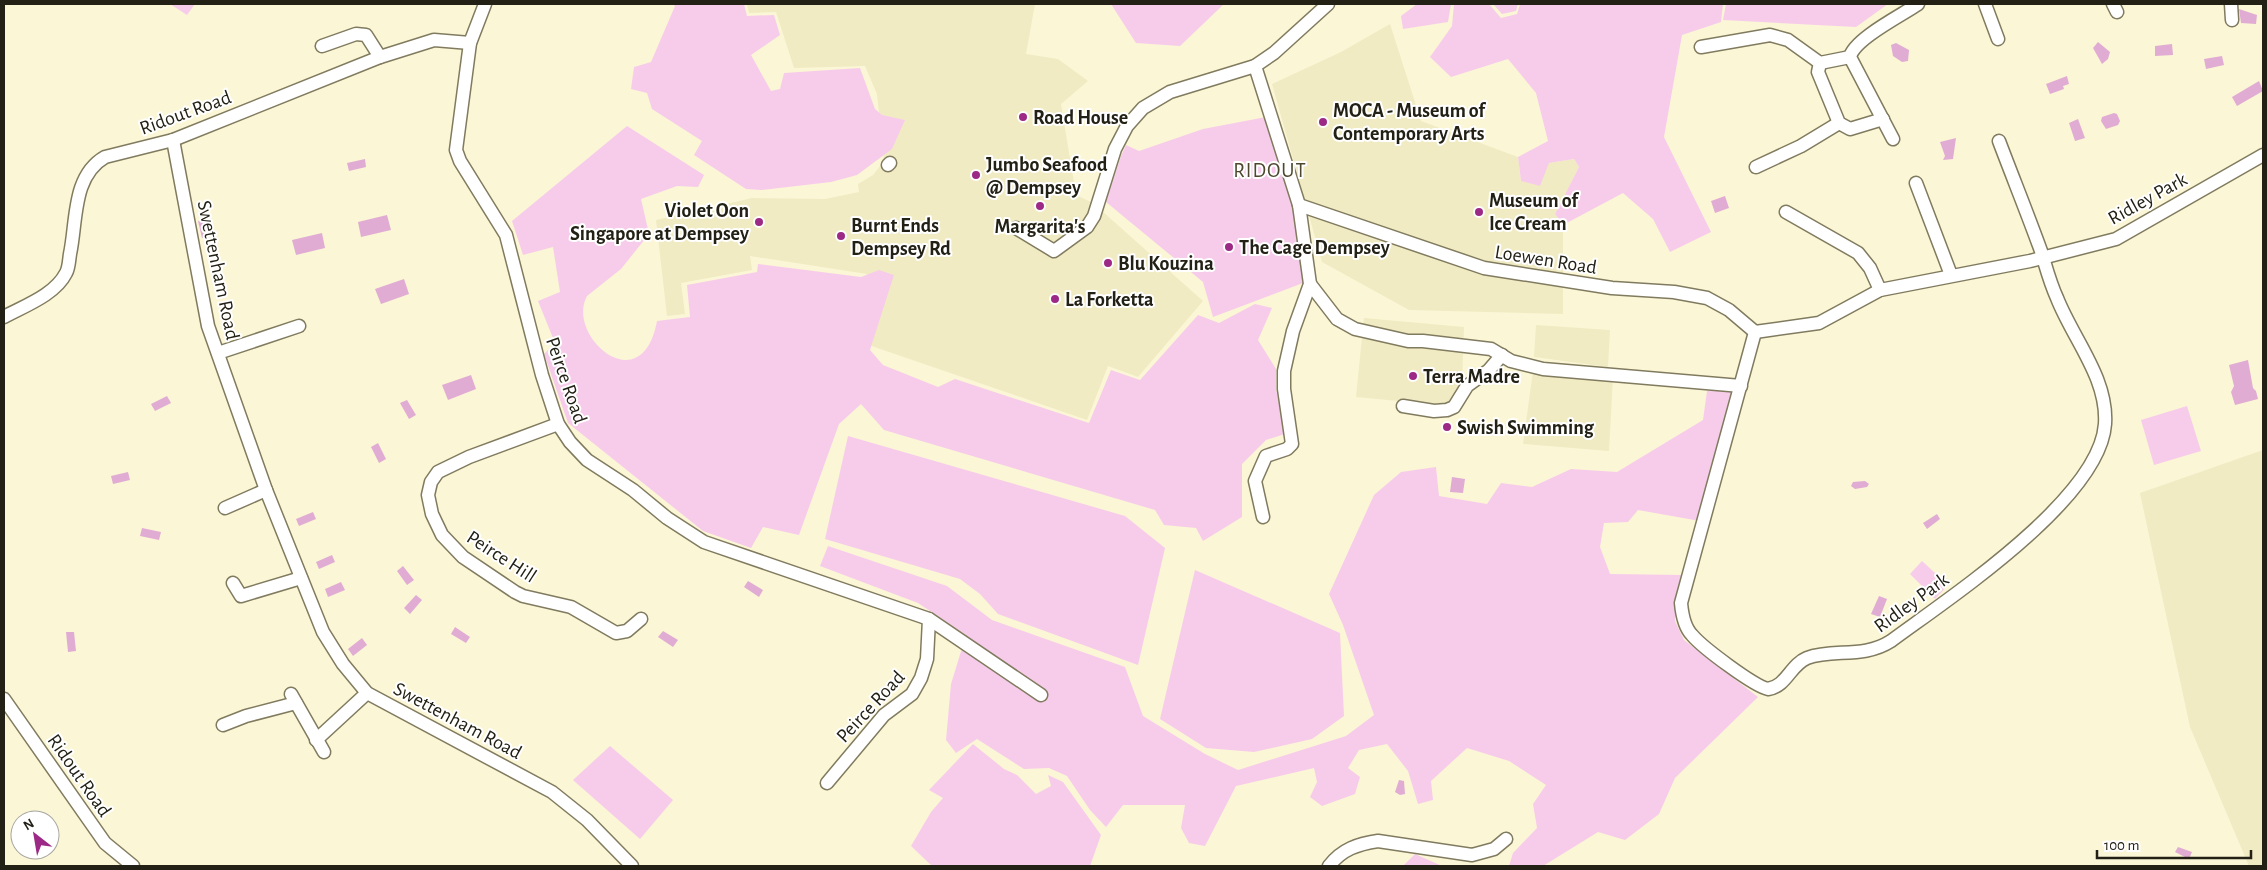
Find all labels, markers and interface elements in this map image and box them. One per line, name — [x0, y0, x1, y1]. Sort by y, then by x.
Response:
street label: Ridout Road — [137, 87, 234, 139]
place label: MOCA - Museum of Contemporary Arts — [1333, 101, 1486, 144]
place label: Road House — [1033, 108, 1128, 128]
marker: Road House — [1017, 111, 1029, 123]
marker: MOCA - Museum of Contemporary Arts — [1317, 116, 1329, 128]
place label: Jumbo Seafood @ Dempsey — [986, 155, 1108, 198]
district label: RIDOUT — [1233, 160, 1307, 181]
marker: Jumbo Seafood @ Dempsey — [970, 169, 982, 181]
street label: Ridley Park — [2105, 169, 2190, 229]
place label: Museum of Ice Cream — [1489, 191, 1579, 234]
street label: Swettenham Road — [193, 199, 243, 342]
marker: Margarita's — [1034, 200, 1046, 212]
place label: Violet Oon Singapore at Dempsey — [570, 201, 749, 244]
marker: Museum of Ice Cream — [1473, 206, 1485, 218]
marker: Violet Oon Singapore at Dempsey — [753, 216, 765, 228]
place label: Burnt Ends Dempsey Rd — [851, 216, 951, 259]
place label: Margarita's — [995, 217, 1086, 237]
marker: Burnt Ends Dempsey Rd — [835, 230, 847, 242]
place label: The Cage Dempsey — [1239, 238, 1390, 258]
marker: The Cage Dempsey — [1223, 241, 1235, 253]
street label: Loewen Road — [1493, 242, 1598, 278]
place label: Blu Kouzina — [1118, 254, 1214, 274]
marker: Blu Kouzina — [1102, 257, 1114, 269]
place label: La Forketta — [1065, 290, 1154, 310]
marker: La Forketta — [1049, 293, 1061, 305]
street label: Peirce Road — [542, 334, 590, 426]
place label: Terra Madre — [1423, 367, 1520, 387]
marker: Terra Madre — [1407, 370, 1419, 382]
place label: Swish Swimming — [1457, 418, 1595, 438]
marker: Swish Swimming — [1441, 421, 1453, 433]
street label: Peirce Hill — [463, 527, 540, 587]
street label: Ridley Park — [1871, 569, 1953, 636]
street label: Peirce Road — [833, 667, 909, 746]
street label: Swettenham Road — [390, 679, 525, 763]
street label: Ridout Road — [44, 731, 115, 821]
north arrow — [10, 810, 60, 860]
text: N — [21, 816, 37, 833]
scale bar — [2097, 828, 2251, 860]
text: 100 m — [2104, 838, 2139, 853]

